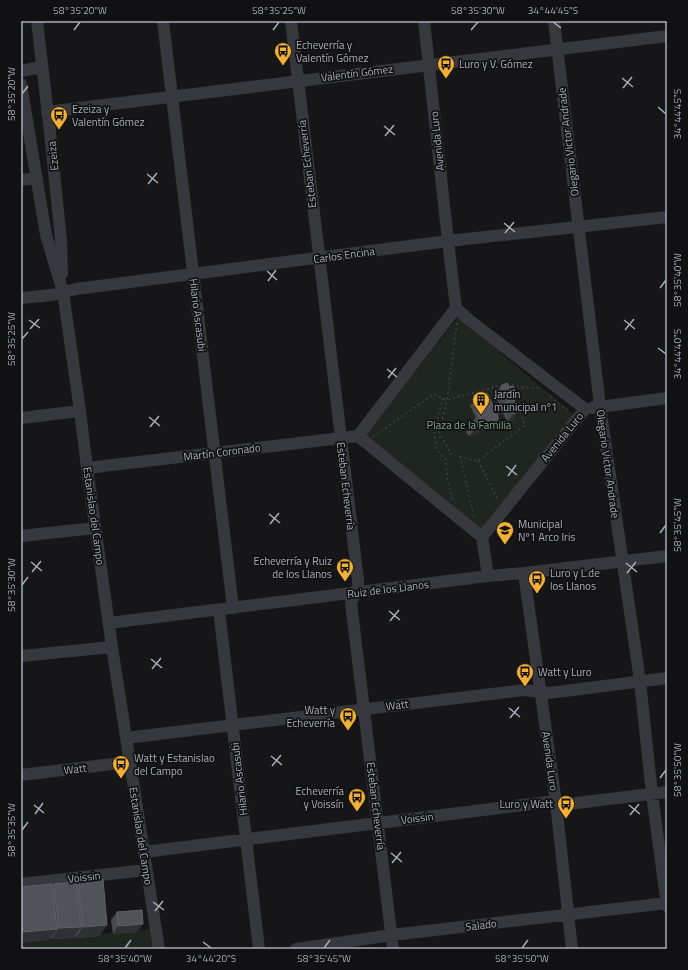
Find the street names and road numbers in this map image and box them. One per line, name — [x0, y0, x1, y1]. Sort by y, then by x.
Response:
street label: Valentín Gómez — [320, 61, 394, 85]
street label: Olegario Victor Andrade — [553, 86, 583, 197]
street label: Avenida Luro — [426, 110, 448, 172]
street label: Esteban Echeverría — [294, 119, 320, 209]
street label: Ezeiza — [43, 140, 63, 172]
street label: Carlos Encina — [312, 243, 376, 267]
street label: Hilario Ascasubi — [186, 278, 210, 352]
street label: Avenida Luro — [537, 409, 587, 465]
street label: Olegario Victor Andrade — [592, 409, 624, 520]
street label: Martín Coronado — [183, 439, 262, 465]
street label: Esteban Echeverría — [333, 441, 359, 531]
street label: Estanislao del Campo — [79, 466, 109, 566]
street label: Ruiz de los Llanos — [346, 576, 430, 602]
street label: Watt — [385, 696, 409, 714]
street label: Avenida Luro — [538, 730, 562, 792]
street label: Hilario Ascasubi — [227, 742, 251, 816]
street label: Watt — [63, 760, 87, 778]
street label: Esteban Echeverría — [363, 761, 389, 851]
street label: Estanislao del Campo — [125, 786, 157, 886]
street label: Voissin — [400, 808, 434, 828]
street label: Voissin — [67, 867, 101, 887]
street label: Salado — [465, 915, 498, 935]

